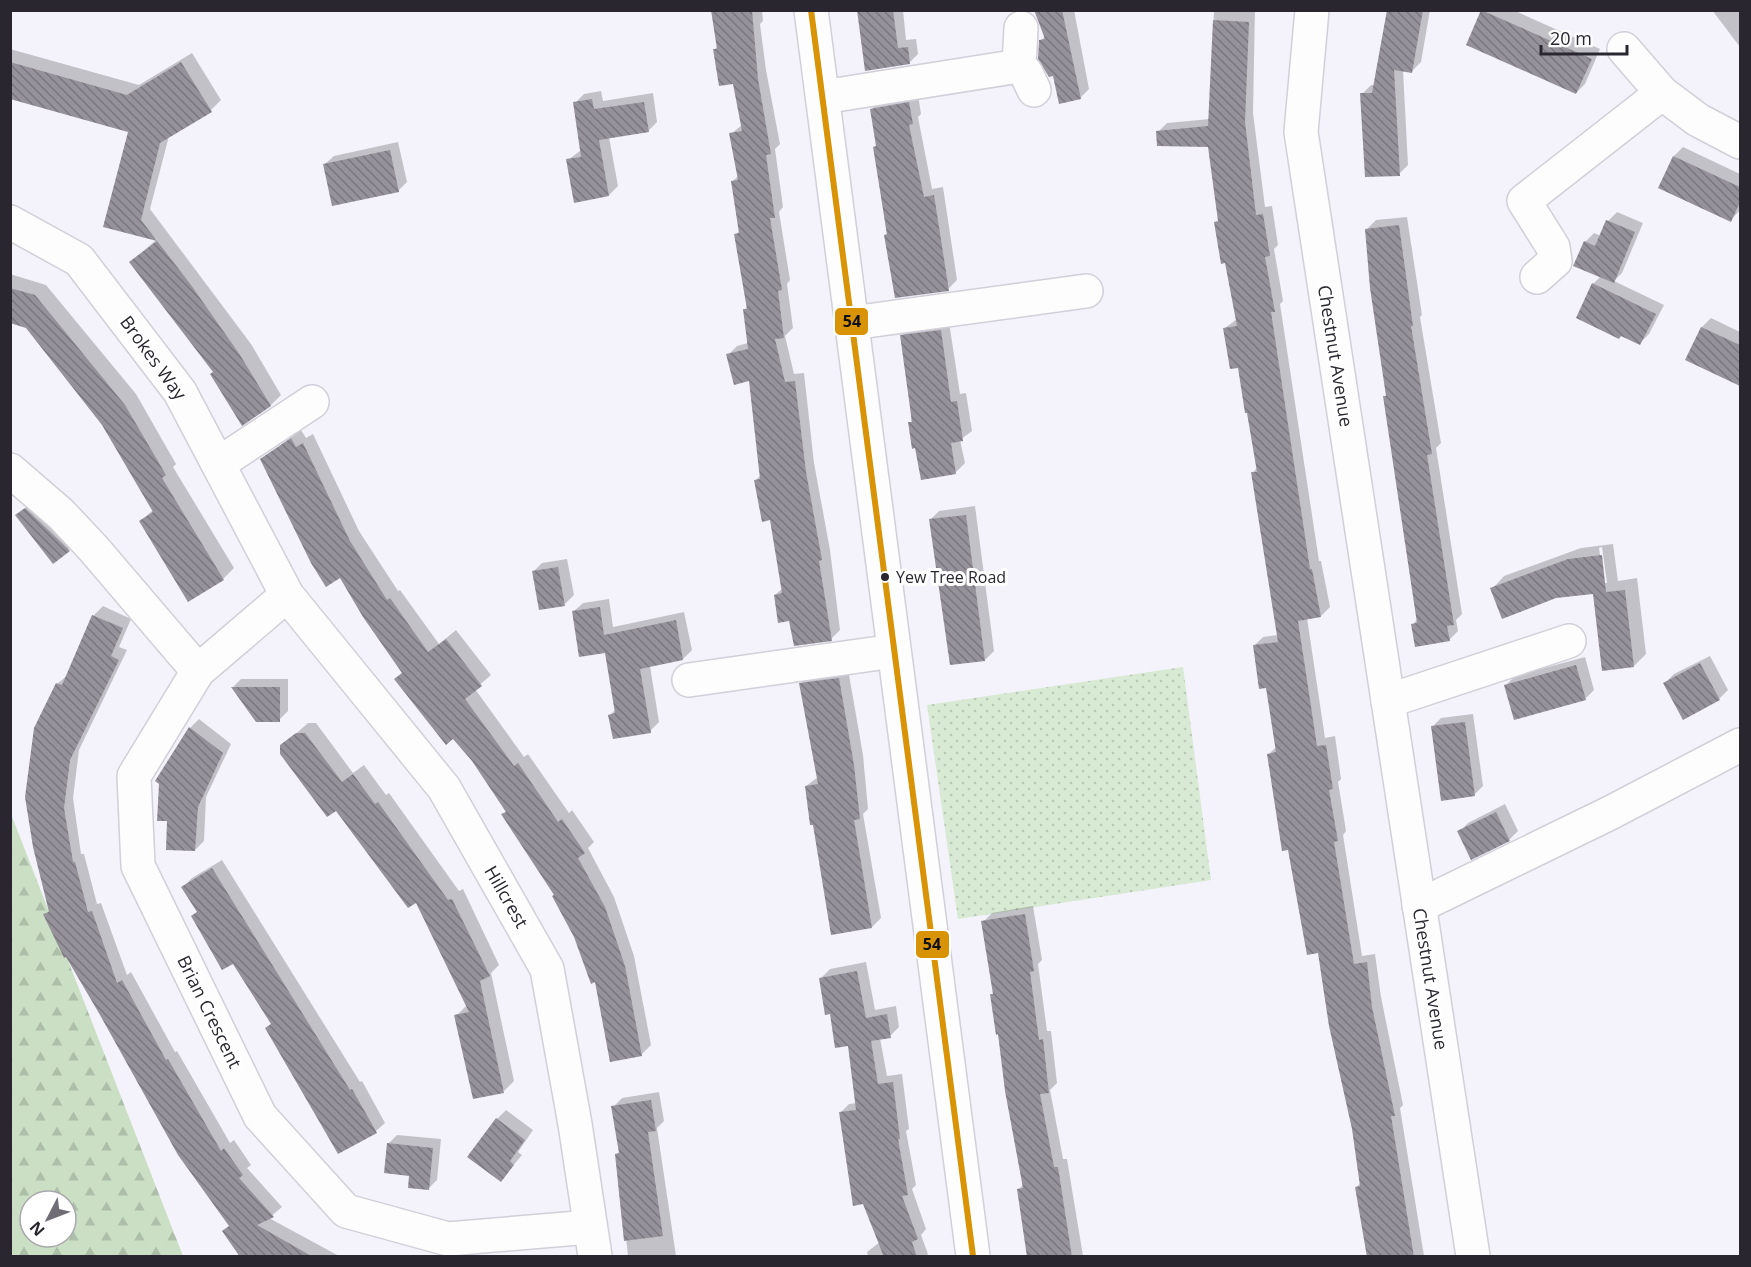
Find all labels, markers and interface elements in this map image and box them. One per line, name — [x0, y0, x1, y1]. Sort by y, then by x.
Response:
scale bar — [1541, 18, 1626, 56]
text: 20 m — [1550, 26, 1592, 50]
street label: Chestnut Avenue — [1313, 283, 1359, 429]
line badge: 54 — [834, 307, 869, 336]
text: 54 — [843, 310, 861, 332]
street label: Brokes Way — [115, 311, 193, 405]
place label: Yew Tree Road — [896, 566, 1006, 588]
marker: Yew Tree Road — [879, 571, 891, 583]
street label: Hillcrest — [479, 861, 534, 932]
street label: Chestnut Avenue — [1408, 906, 1454, 1052]
line badge: 54 — [915, 930, 950, 959]
text: 54 — [923, 933, 941, 955]
street label: Brian Crescent — [172, 951, 248, 1072]
north arrow — [18, 1189, 78, 1249]
text: N — [24, 1217, 49, 1241]

